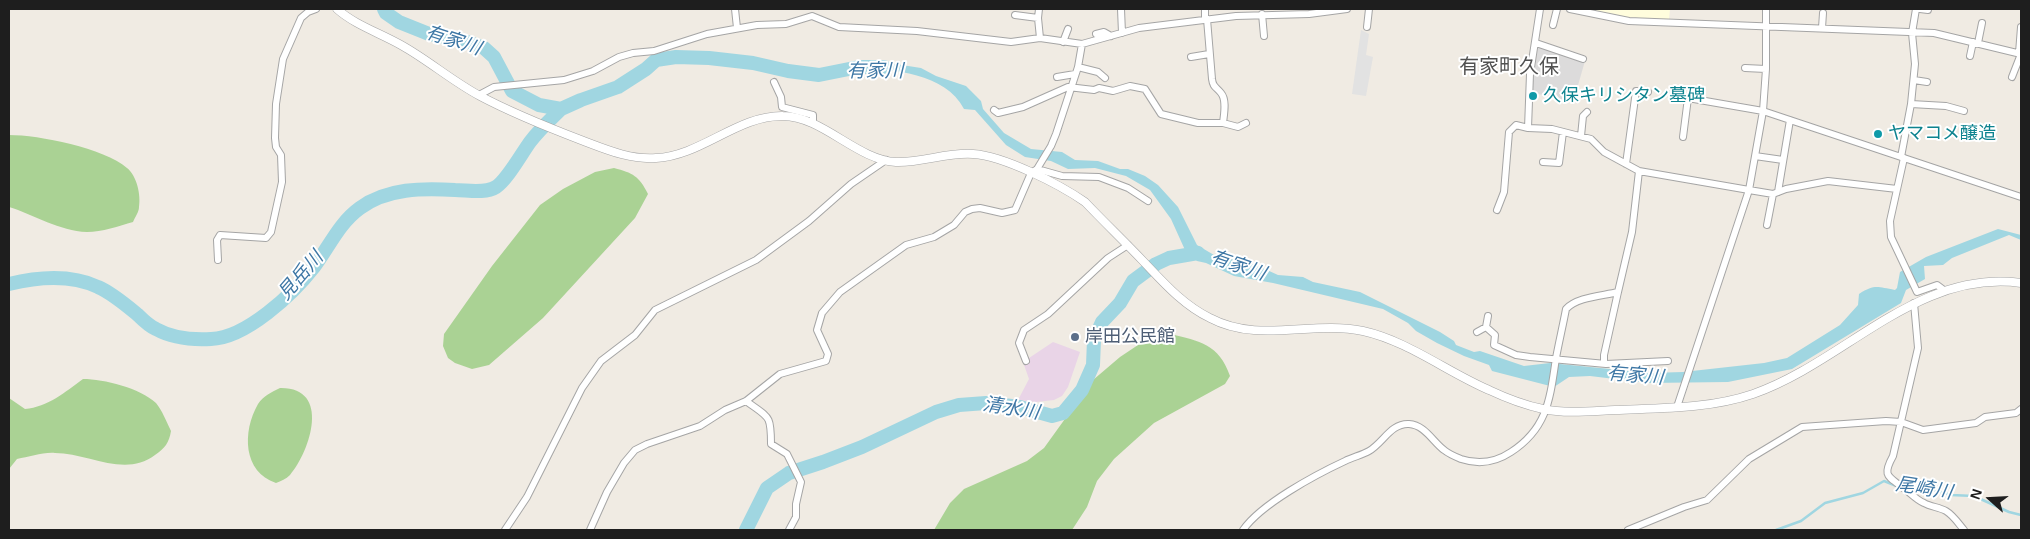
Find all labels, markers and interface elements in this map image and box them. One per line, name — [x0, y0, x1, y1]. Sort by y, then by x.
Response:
water label: 有家川 — [422, 21, 484, 61]
district label: 有家町久保 — [1459, 55, 1559, 79]
water label: 有家川 — [847, 61, 903, 83]
place label: 久保キリシタン墓碑 — [1543, 85, 1705, 107]
marker: 久保キリシタン墓碑 — [1527, 90, 1539, 102]
place label: ヤマコメ醸造 — [1888, 123, 1996, 145]
marker: ヤマコメ醸造 — [1872, 128, 1884, 140]
water label: 有家川 — [1207, 246, 1269, 286]
water label: 見岳川 — [274, 247, 328, 305]
place label: 岸田公民館 — [1085, 326, 1175, 348]
marker: 岸田公民館 — [1069, 331, 1081, 343]
water label: 有家川 — [1606, 362, 1664, 390]
water label: 清水川 — [981, 393, 1041, 425]
water label: 尾崎川 — [1894, 473, 1954, 505]
north arrow — [1965, 474, 2015, 524]
text: N — [1967, 487, 1985, 502]

